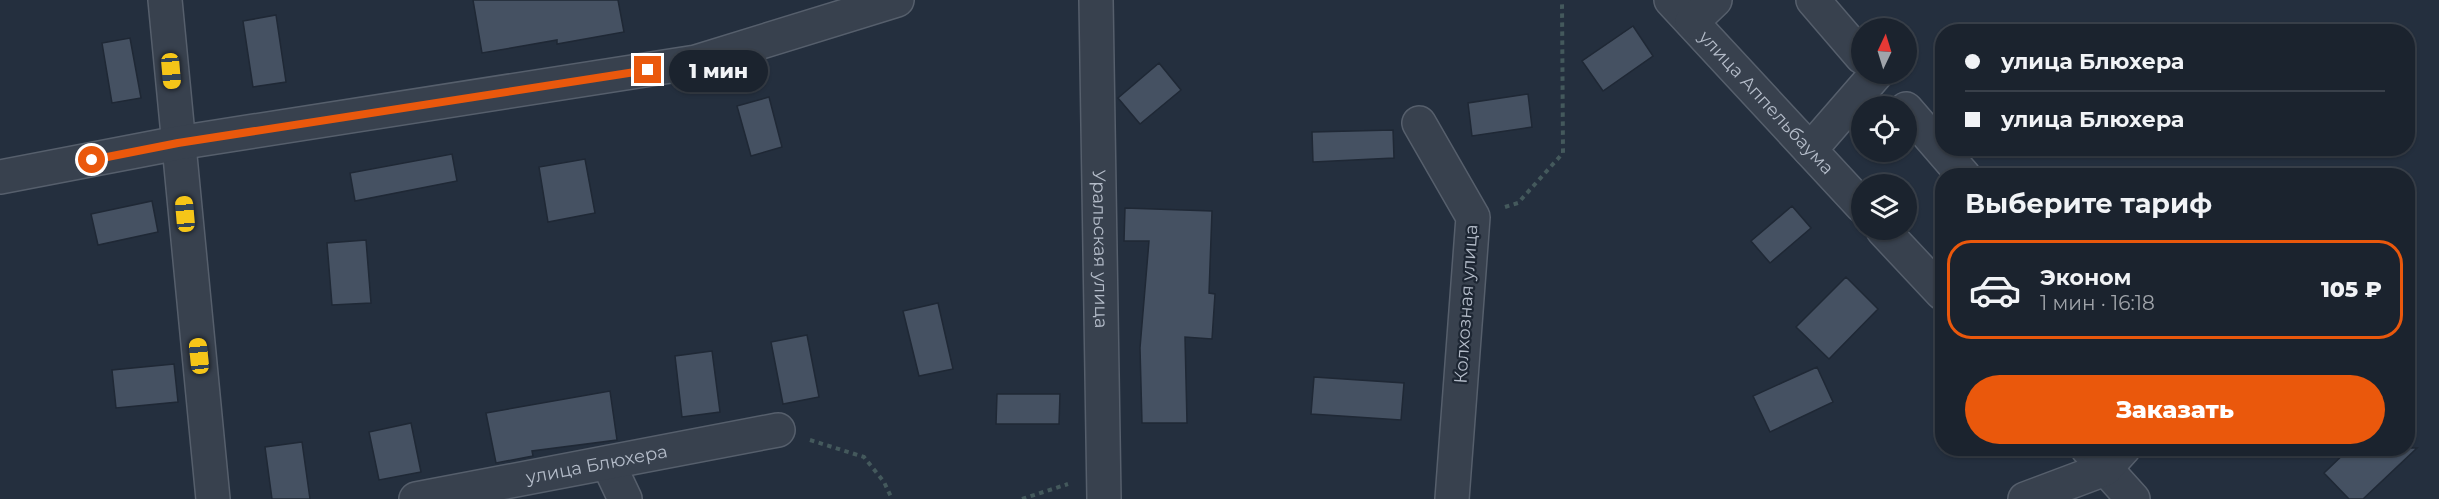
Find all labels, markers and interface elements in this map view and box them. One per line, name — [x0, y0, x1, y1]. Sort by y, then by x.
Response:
north arrow — [1851, 18, 1917, 84]
map controls — [1851, 18, 1917, 240]
street label: улица Аппельбаума — [1693, 25, 1838, 179]
text: улица Блюхера — [2001, 48, 2184, 75]
callout: 1 мин — [669, 49, 768, 91]
car — [160, 52, 182, 90]
route end — [634, 56, 661, 83]
text: 1 мин — [689, 59, 748, 83]
button: locate — [1851, 96, 1917, 162]
text: улица Блюхера — [2001, 106, 2184, 133]
route start — [78, 146, 105, 173]
street label: Уральская улица — [1088, 169, 1112, 329]
button: layers — [1851, 174, 1917, 240]
text: Выберите тариф — [1965, 187, 2212, 220]
car — [174, 195, 196, 233]
street label: Колхозная улица — [1449, 224, 1483, 384]
icon: car — [1968, 263, 2022, 317]
text: Эконом — [2040, 264, 2131, 291]
text: 105 ₽ — [2321, 276, 2382, 303]
text: 1 мин · 16:18 — [2040, 291, 2155, 315]
car — [188, 337, 210, 375]
button: Заказать — [1965, 375, 2385, 444]
street label: улица Блюхера — [523, 440, 669, 489]

